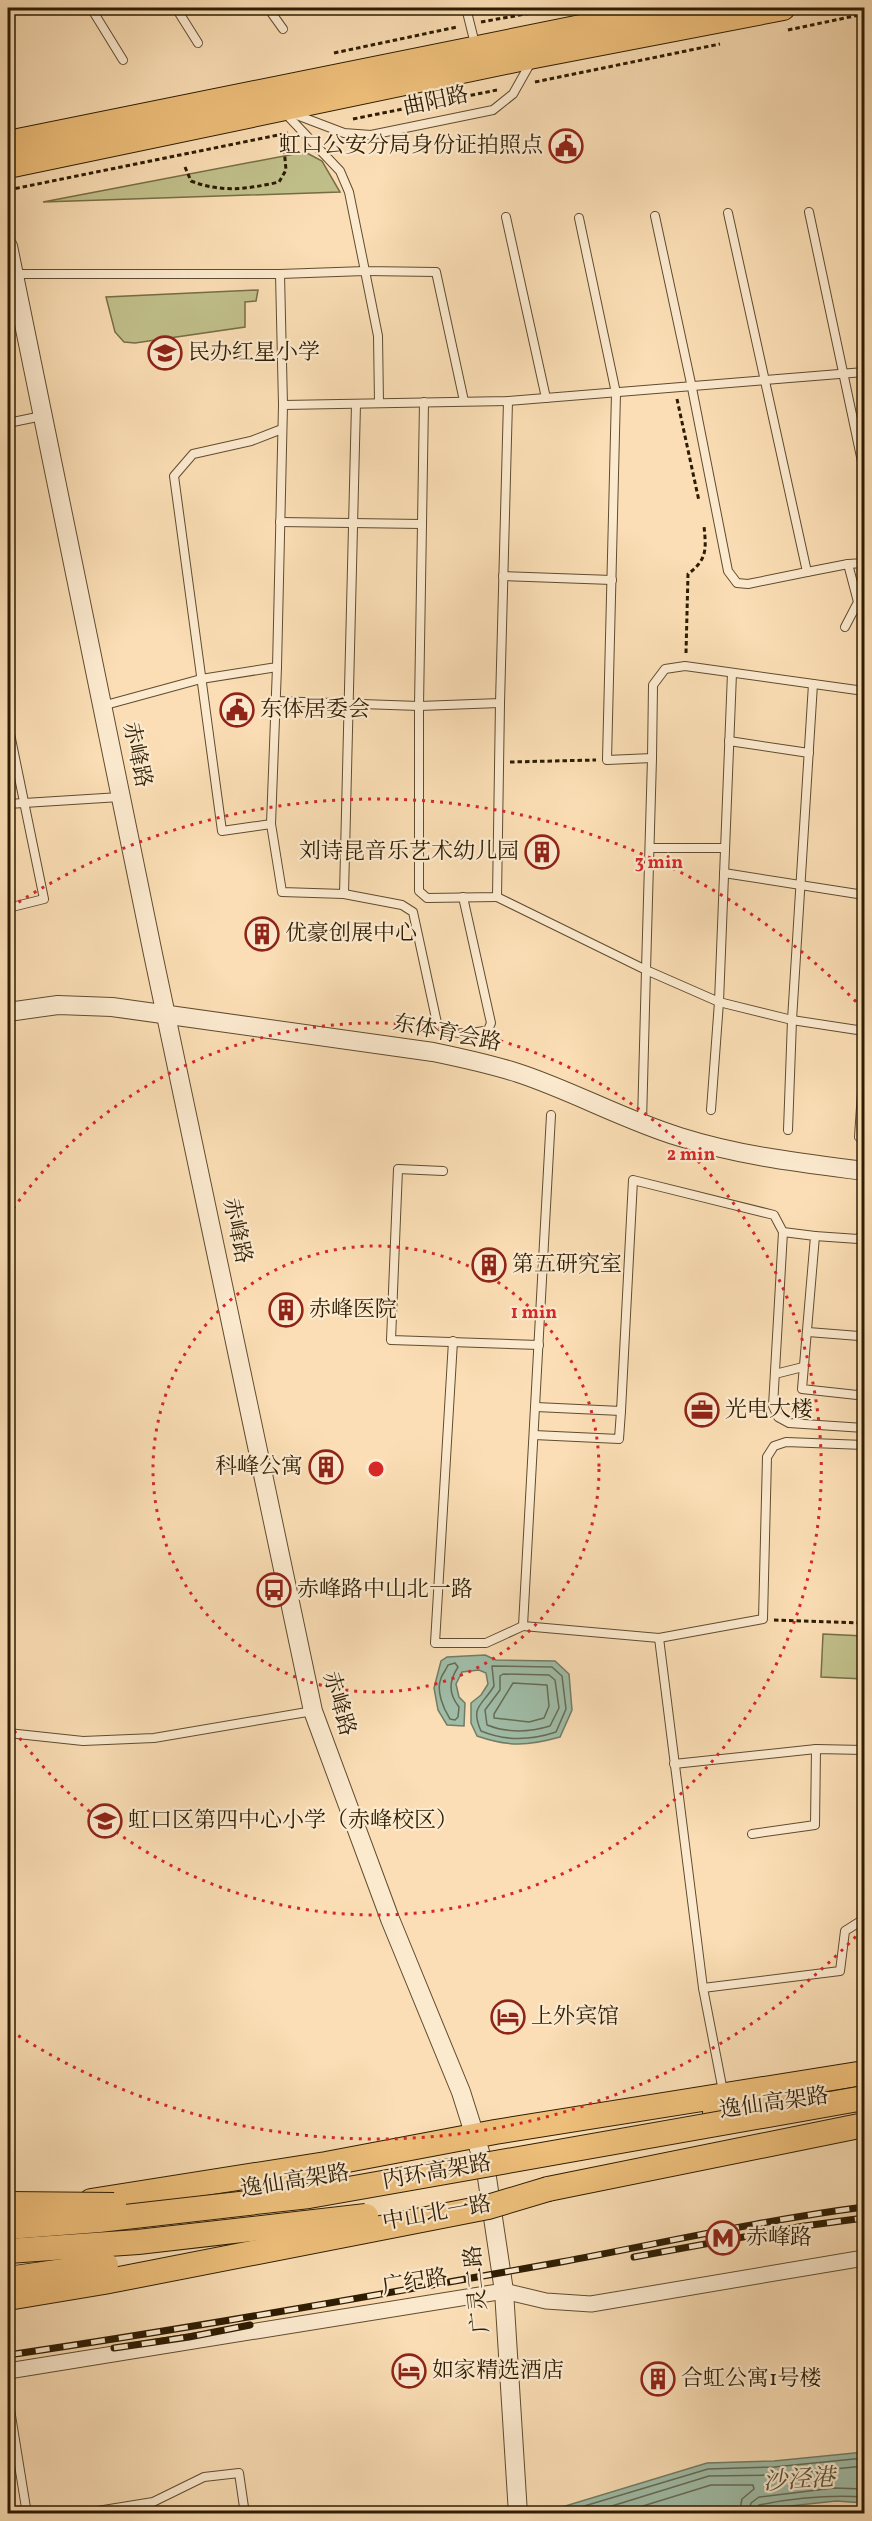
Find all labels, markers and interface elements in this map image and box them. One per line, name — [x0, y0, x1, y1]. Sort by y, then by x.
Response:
street label: 曲阳路 — [400, 80, 472, 124]
public building icon: 虹口公安分局身份证拍照点 — [548, 128, 584, 164]
place label: 虹口公安分局身份证拍照点 — [279, 131, 543, 162]
school or university icon: 民办红星小学 — [147, 335, 183, 371]
place label: 民办红星小学 — [188, 338, 320, 369]
public building icon: 东体居委会 — [219, 692, 255, 728]
place label: 东体居委会 — [260, 695, 370, 726]
street label: 赤峰路 — [114, 719, 158, 791]
building icon: 刘诗昆音乐艺术幼儿园 — [524, 834, 560, 870]
place label: 刘诗昆音乐艺术幼儿园 — [299, 837, 519, 868]
text: 3 min — [635, 851, 683, 876]
building icon: 优豪创展中心 — [244, 916, 280, 952]
place label: 优豪创展中心 — [285, 919, 417, 950]
street label: 东体育会路 — [390, 1008, 504, 1060]
text: 2 min — [667, 1143, 715, 1168]
street label: 赤峰路 — [214, 1195, 258, 1267]
building icon: 第五研究室 — [471, 1247, 507, 1283]
place label: 第五研究室 — [512, 1250, 622, 1281]
building icon: 赤峰医院 — [268, 1292, 304, 1328]
place label: 赤峰医院 — [309, 1295, 397, 1326]
text: 1 min — [511, 1301, 557, 1326]
office icon: 光电大楼 — [684, 1392, 720, 1428]
place label: 光电大楼 — [725, 1395, 813, 1426]
building icon: 科峰公寓 — [308, 1449, 344, 1485]
place label: 科峰公寓 — [215, 1452, 303, 1483]
centre of rings — [366, 1459, 386, 1479]
bus stop icon: 赤峰路中山北一路 — [256, 1572, 292, 1608]
place label: 赤峰路中山北一路 — [297, 1575, 473, 1606]
street label: 赤峰路 — [314, 1668, 362, 1740]
school or university icon: 虹口区第四中心小学（赤峰校区） — [87, 1803, 123, 1839]
place label: 虹口区第四中心小学（赤峰校区） — [128, 1806, 458, 1837]
hotel icon: 上外宾馆 — [490, 1999, 526, 2035]
place label: 上外宾馆 — [531, 2002, 619, 2033]
street label: 逸仙高架路 — [717, 2081, 831, 2127]
street label: 内环高架路 — [380, 2148, 494, 2198]
street label: 逸仙高架路 — [238, 2158, 352, 2206]
street label: 中山北一路 — [380, 2189, 494, 2239]
metro station icon: 赤峰路 — [705, 2220, 741, 2256]
place label: 赤峰路 — [746, 2223, 812, 2254]
street label: 广灵二路 — [458, 2244, 498, 2334]
street label: 广纪路 — [380, 2263, 450, 2303]
hotel icon: 如家精选酒店 — [391, 2353, 427, 2389]
place label: 如家精选酒店 — [432, 2356, 564, 2387]
building icon: 合虹公寓1号楼 — [640, 2361, 676, 2397]
place label: 合虹公寓1号楼 — [681, 2364, 822, 2395]
water label: 沙泾港 — [762, 2461, 839, 2500]

